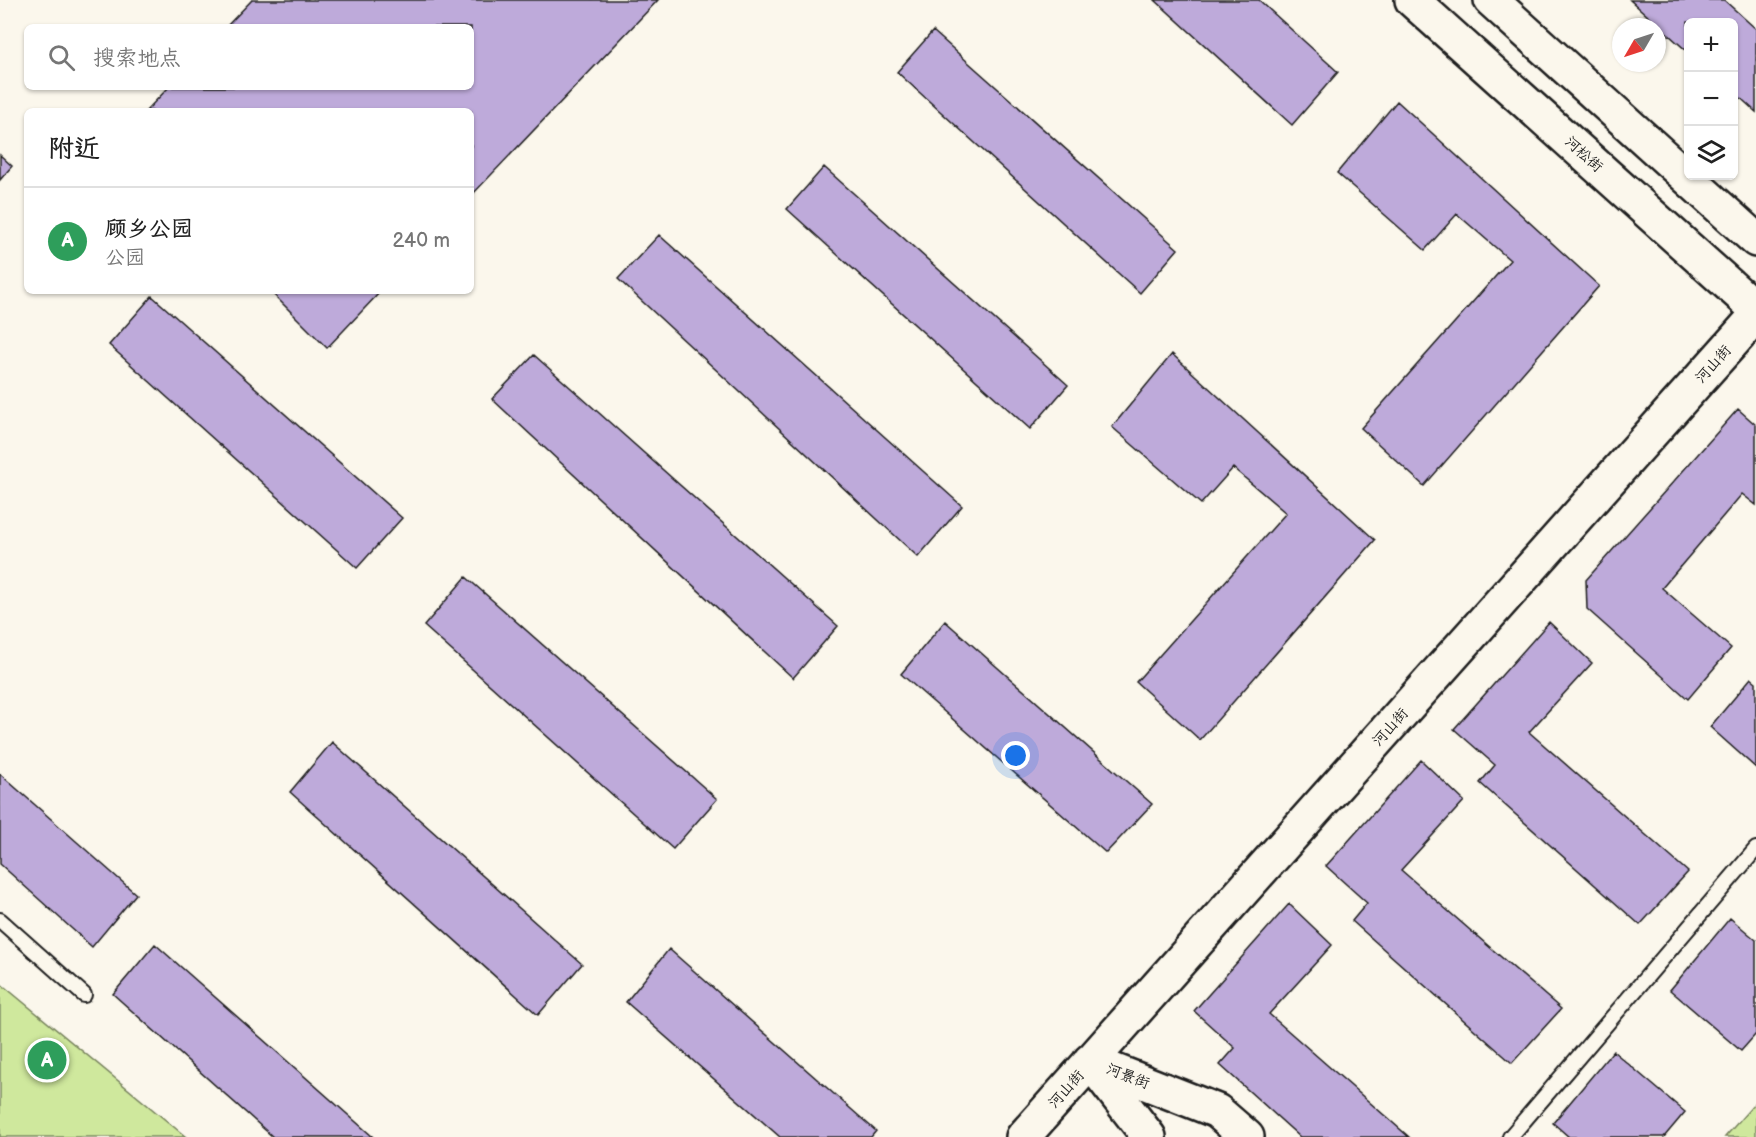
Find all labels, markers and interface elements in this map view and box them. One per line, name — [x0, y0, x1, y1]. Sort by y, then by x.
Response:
north arrow — [1612, 18, 1666, 72]
map controls — [1684, 18, 1738, 180]
button: + — [1684, 18, 1738, 72]
search box — [24, 24, 474, 90]
icon: search — [45, 41, 78, 74]
text: 搜索地点 — [93, 45, 181, 72]
button: − — [1684, 72, 1738, 126]
button: layers — [1684, 126, 1738, 180]
street label: 河松街 — [1561, 132, 1607, 176]
text: 附近 — [48, 134, 100, 165]
text: 顾乡公园 — [105, 216, 193, 243]
text: A — [61, 229, 74, 253]
text: 240 m — [393, 229, 450, 253]
text: 公园 — [105, 246, 145, 270]
street label: 河山街 — [1691, 341, 1735, 387]
street label: 河山街 — [1368, 704, 1412, 750]
your location — [1001, 741, 1030, 770]
pin: A — [28, 1038, 66, 1082]
street label: 河景街 — [1103, 1060, 1152, 1093]
street label: 河山街 — [1044, 1066, 1088, 1112]

